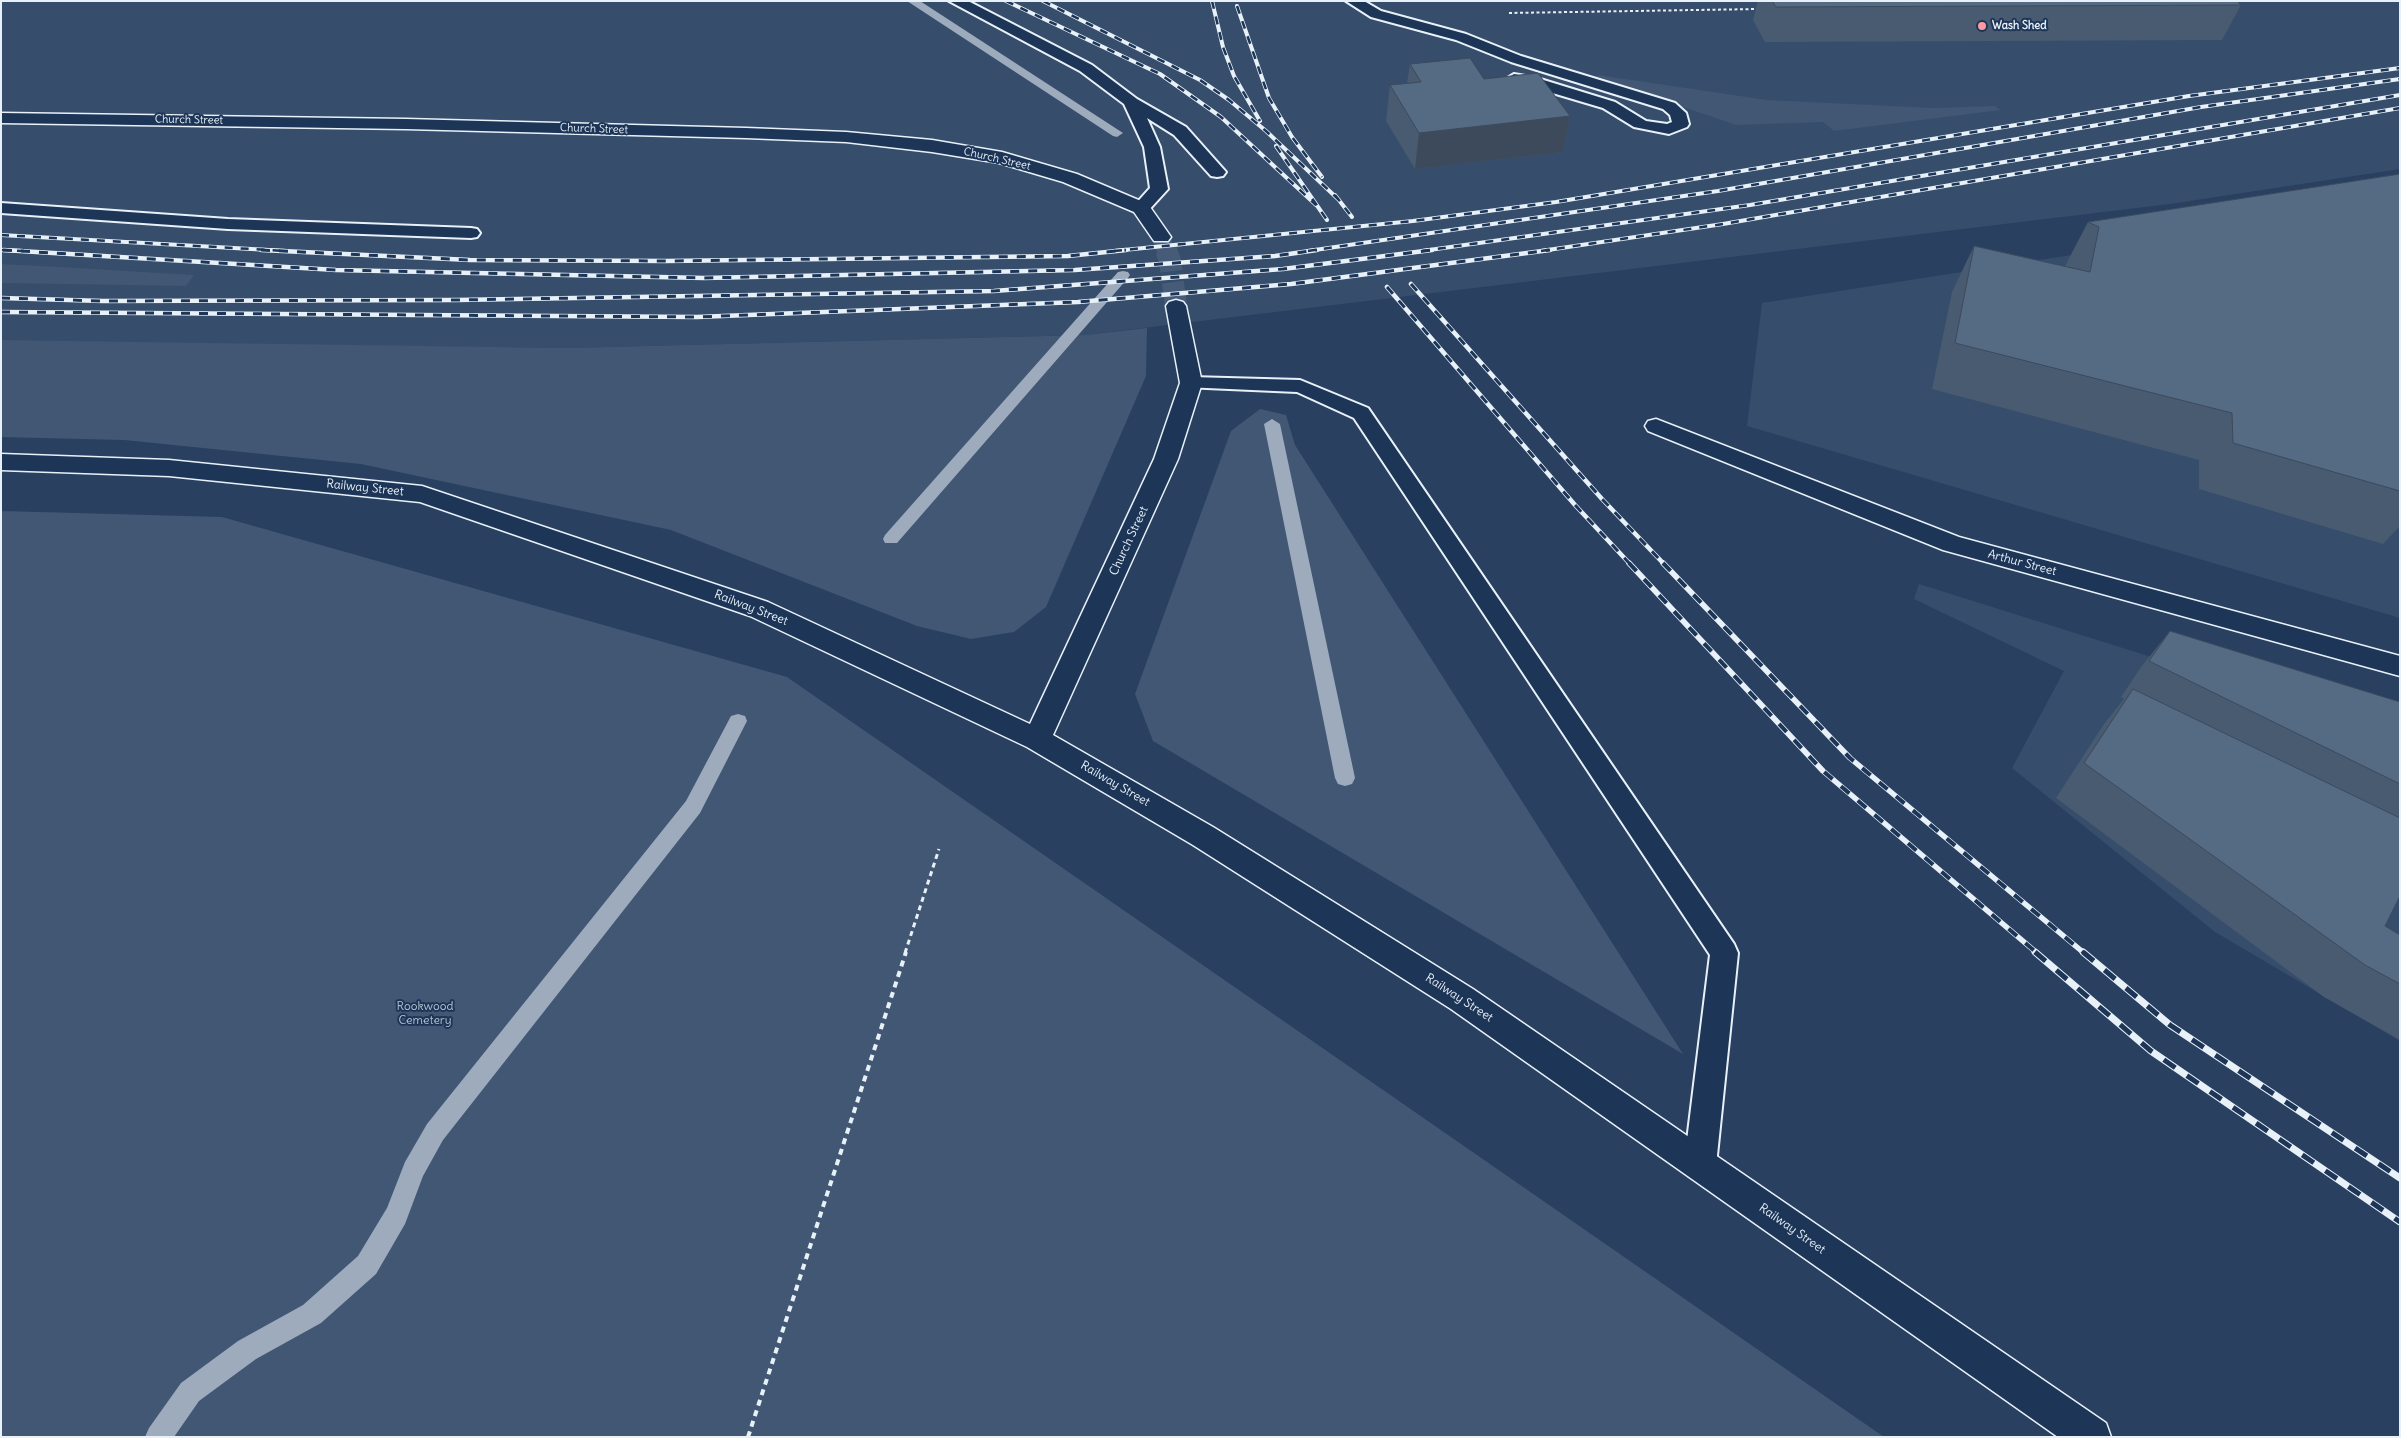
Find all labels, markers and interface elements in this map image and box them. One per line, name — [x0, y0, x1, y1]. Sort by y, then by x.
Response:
place label: Wash Shed — [1992, 19, 2047, 33]
marker: Wash Shed — [1976, 20, 1988, 32]
street label: Church Street — [155, 113, 223, 127]
street label: Church Street — [560, 121, 628, 137]
street label: Church Street — [962, 145, 1032, 173]
street label: Railway Street — [326, 477, 404, 499]
street label: Church Street — [1107, 504, 1151, 578]
street label: Arthur Street — [1986, 547, 2058, 579]
street label: Railway Street — [712, 587, 790, 629]
street label: Railway Street — [1078, 758, 1152, 810]
street label: Railway Street — [1422, 971, 1496, 1025]
park label: Rookwood Cemetery — [396, 1000, 454, 1028]
street label: Railway Street — [1756, 1201, 1828, 1257]

